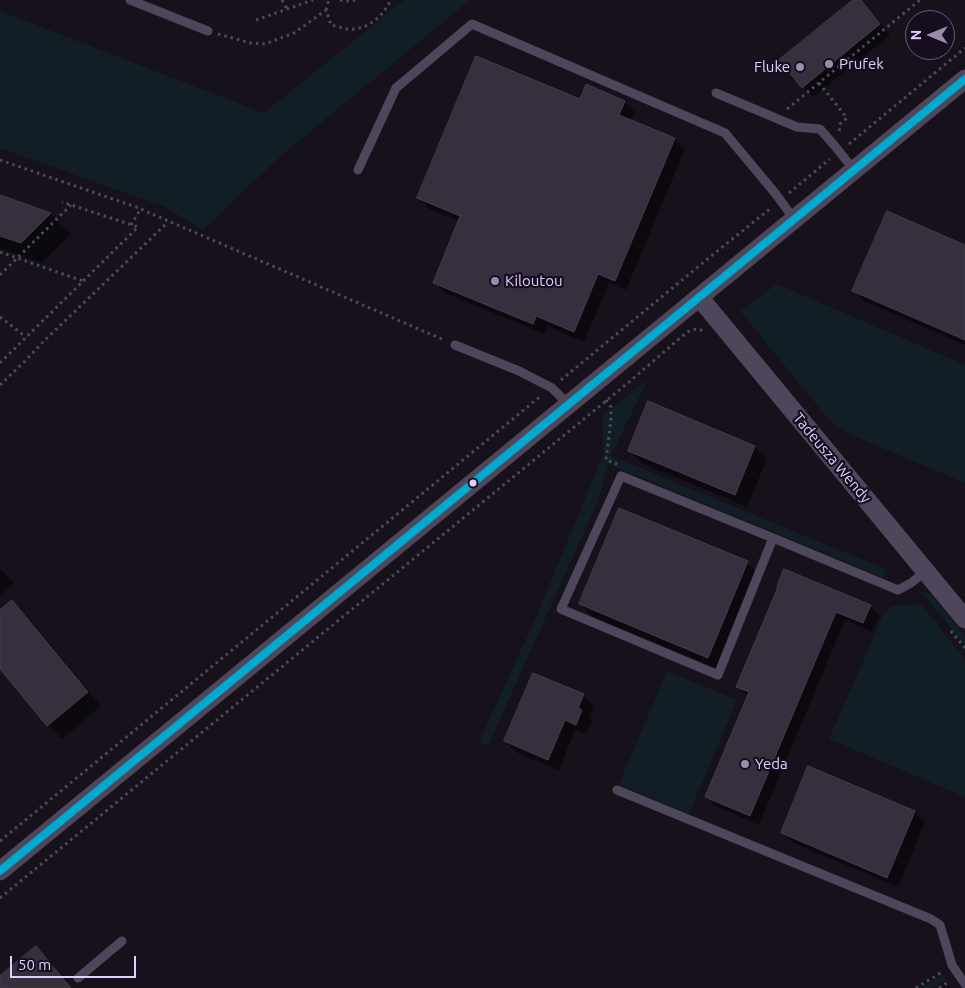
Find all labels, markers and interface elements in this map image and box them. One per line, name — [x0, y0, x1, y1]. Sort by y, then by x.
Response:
north arrow — [905, 10, 955, 60]
text: N — [908, 30, 924, 40]
place label: Prufek — [839, 55, 884, 73]
place label: Fluke — [754, 58, 790, 76]
marker: Prufek — [823, 58, 835, 70]
marker: Fluke — [794, 61, 806, 73]
place label: Kiloutou — [505, 272, 563, 290]
marker: Kiloutou — [489, 275, 501, 287]
street label: Tadeusza Wendy — [789, 409, 875, 507]
unlabelled marker — [468, 478, 478, 488]
place label: Yeda — [755, 755, 788, 773]
marker: Yeda — [739, 758, 751, 770]
scale bar — [12, 946, 139, 978]
text: 50 m — [18, 956, 51, 973]

